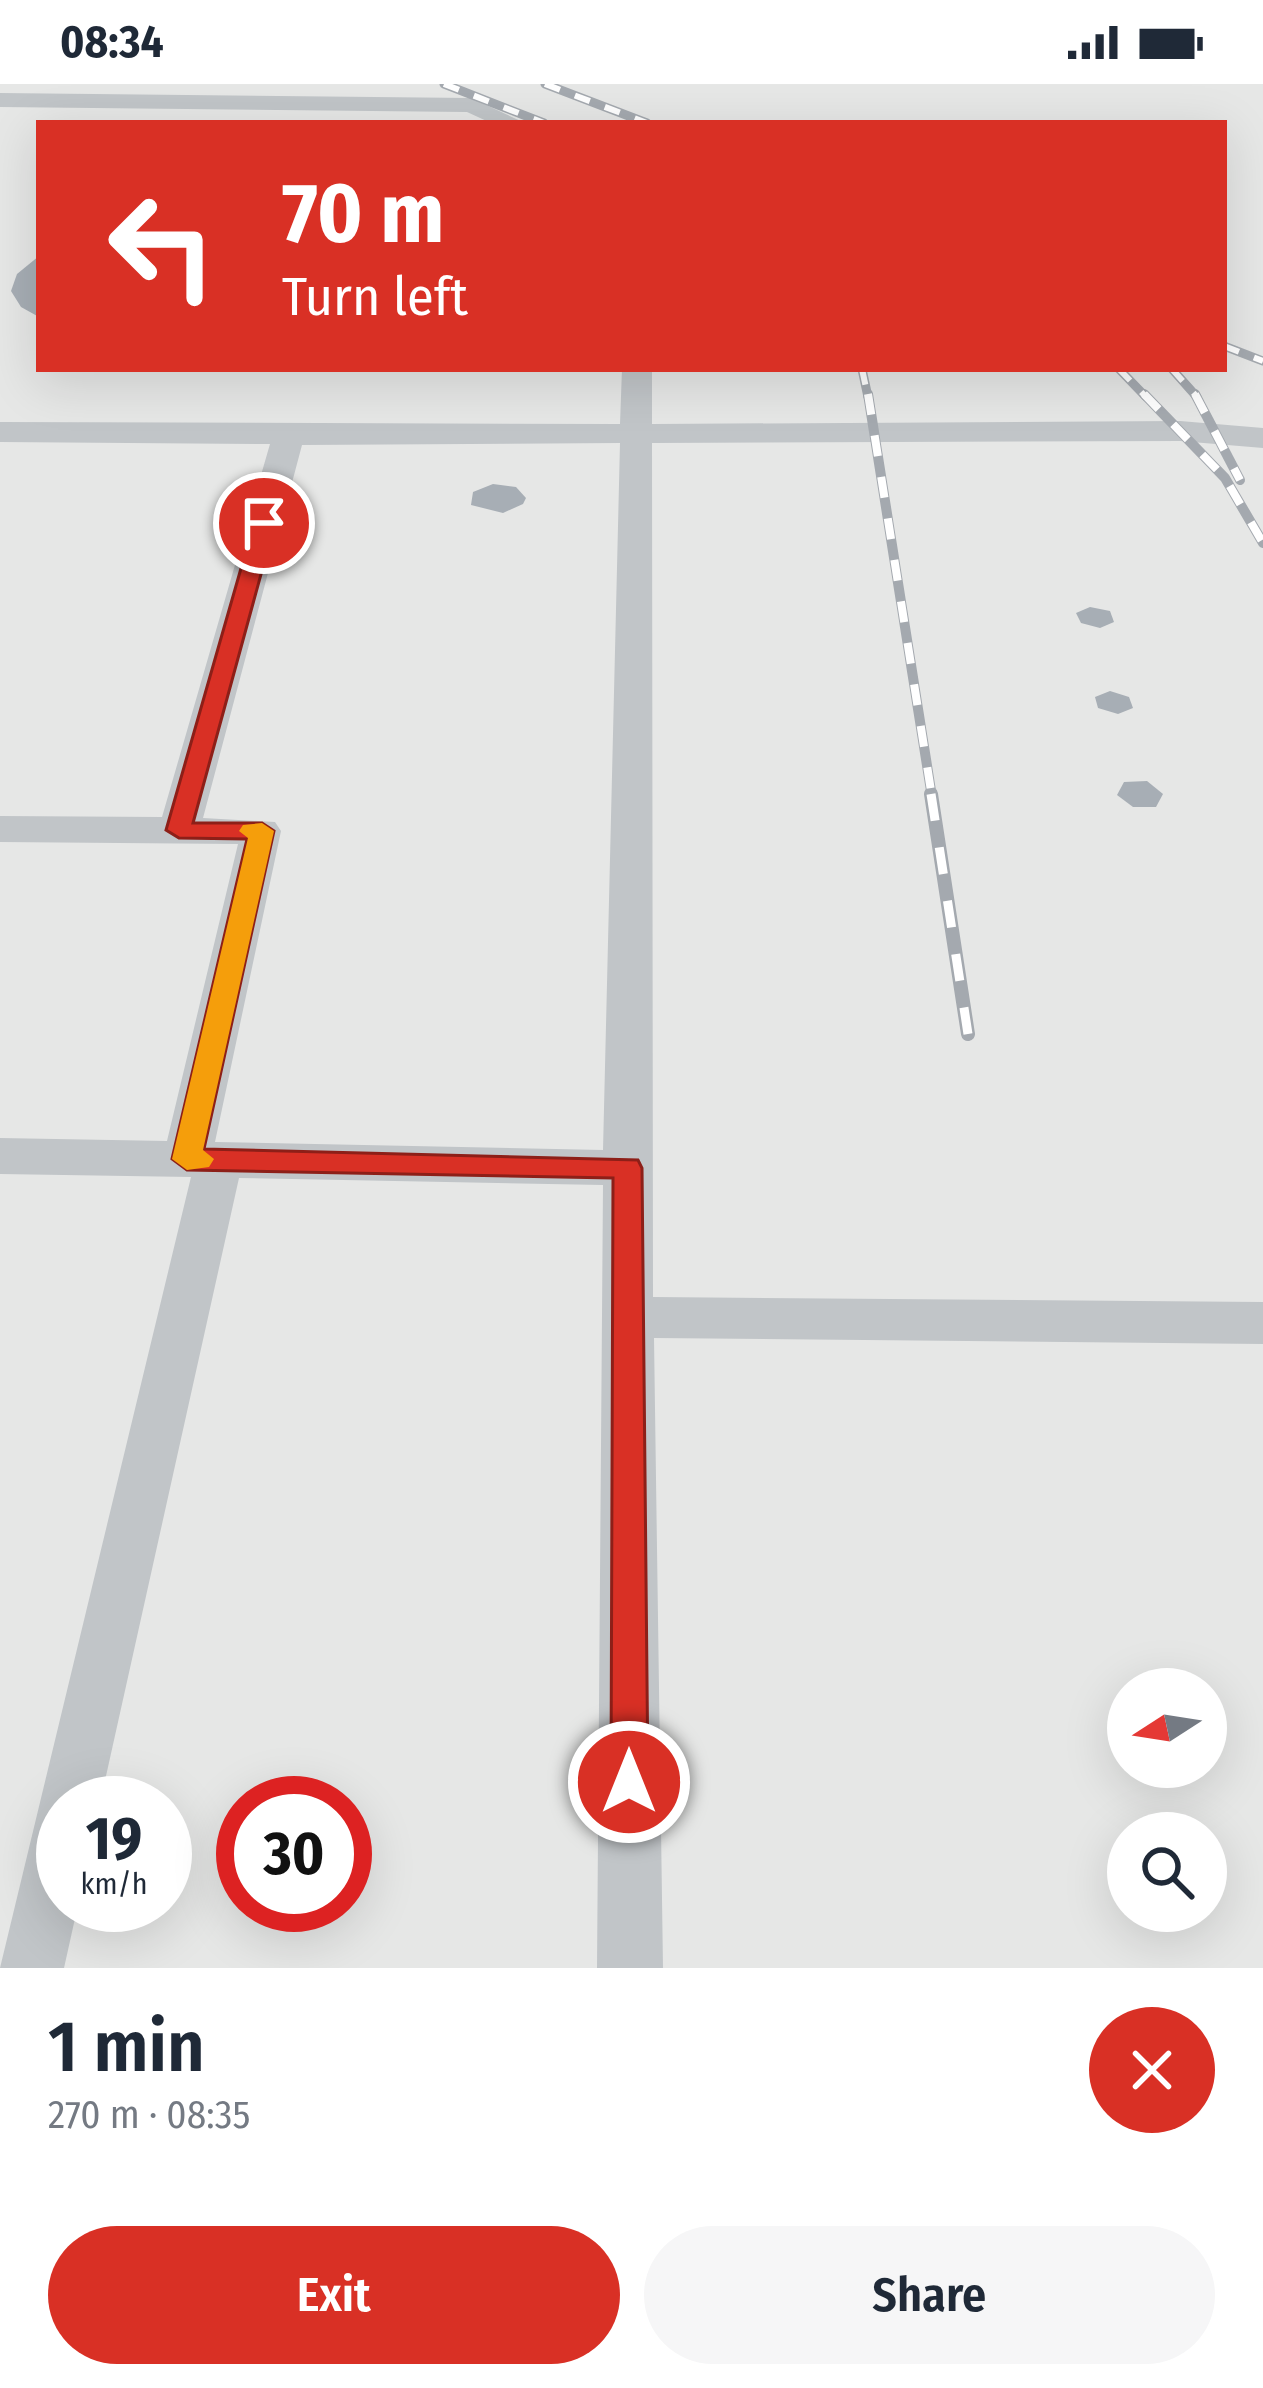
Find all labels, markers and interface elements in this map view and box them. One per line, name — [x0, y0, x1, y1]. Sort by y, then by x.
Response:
text: 08:34 — [60, 15, 164, 69]
text: 70 m — [282, 163, 444, 264]
icon: left — [84, 168, 240, 324]
text: Turn left — [282, 265, 468, 329]
pin — [213, 472, 315, 574]
icon: arrive — [231, 490, 297, 556]
north arrow — [1107, 1668, 1227, 1788]
map controls — [1107, 1668, 1227, 1932]
position arrow — [566, 1719, 692, 1845]
speed limit sign: 30 — [216, 1776, 372, 1932]
text: 19 — [86, 1803, 142, 1875]
button: search — [1107, 1812, 1227, 1932]
text: km/h — [81, 1866, 147, 1902]
text: 1 min — [48, 2004, 205, 2090]
button: close — [1089, 2007, 1215, 2133]
text: 270 m · 08:35 — [48, 2092, 250, 2138]
button: Exit — [48, 2226, 620, 2364]
button: Share — [644, 2226, 1215, 2364]

